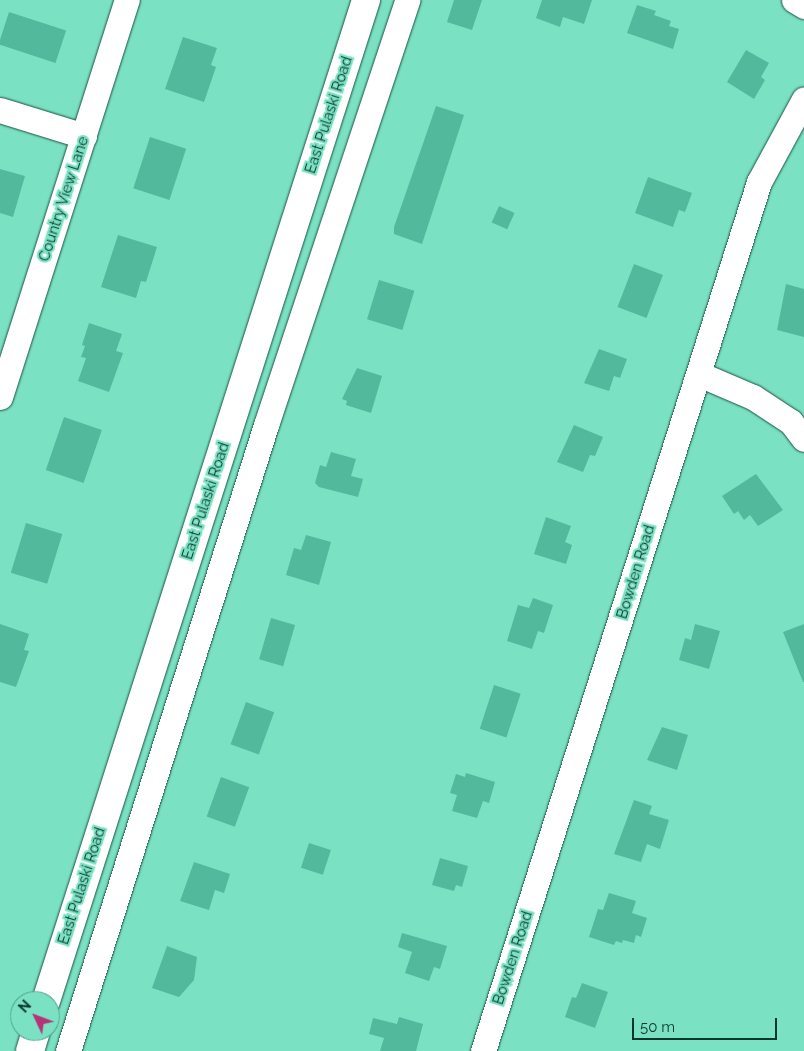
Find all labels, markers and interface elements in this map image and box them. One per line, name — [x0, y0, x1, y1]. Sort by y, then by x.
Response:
street label: East Pulaski Road — [302, 54, 356, 176]
street label: Country View Lane — [35, 134, 93, 264]
street label: East Pulaski Road — [179, 440, 233, 562]
street label: Bowden Road — [613, 523, 659, 621]
street label: East Pulaski Road — [55, 825, 109, 947]
street label: Bowden Road — [489, 909, 537, 1007]
north arrow — [10, 991, 60, 1041]
text: N — [15, 997, 34, 1016]
scale bar — [634, 1008, 779, 1040]
text: 50 m — [640, 1018, 675, 1036]

